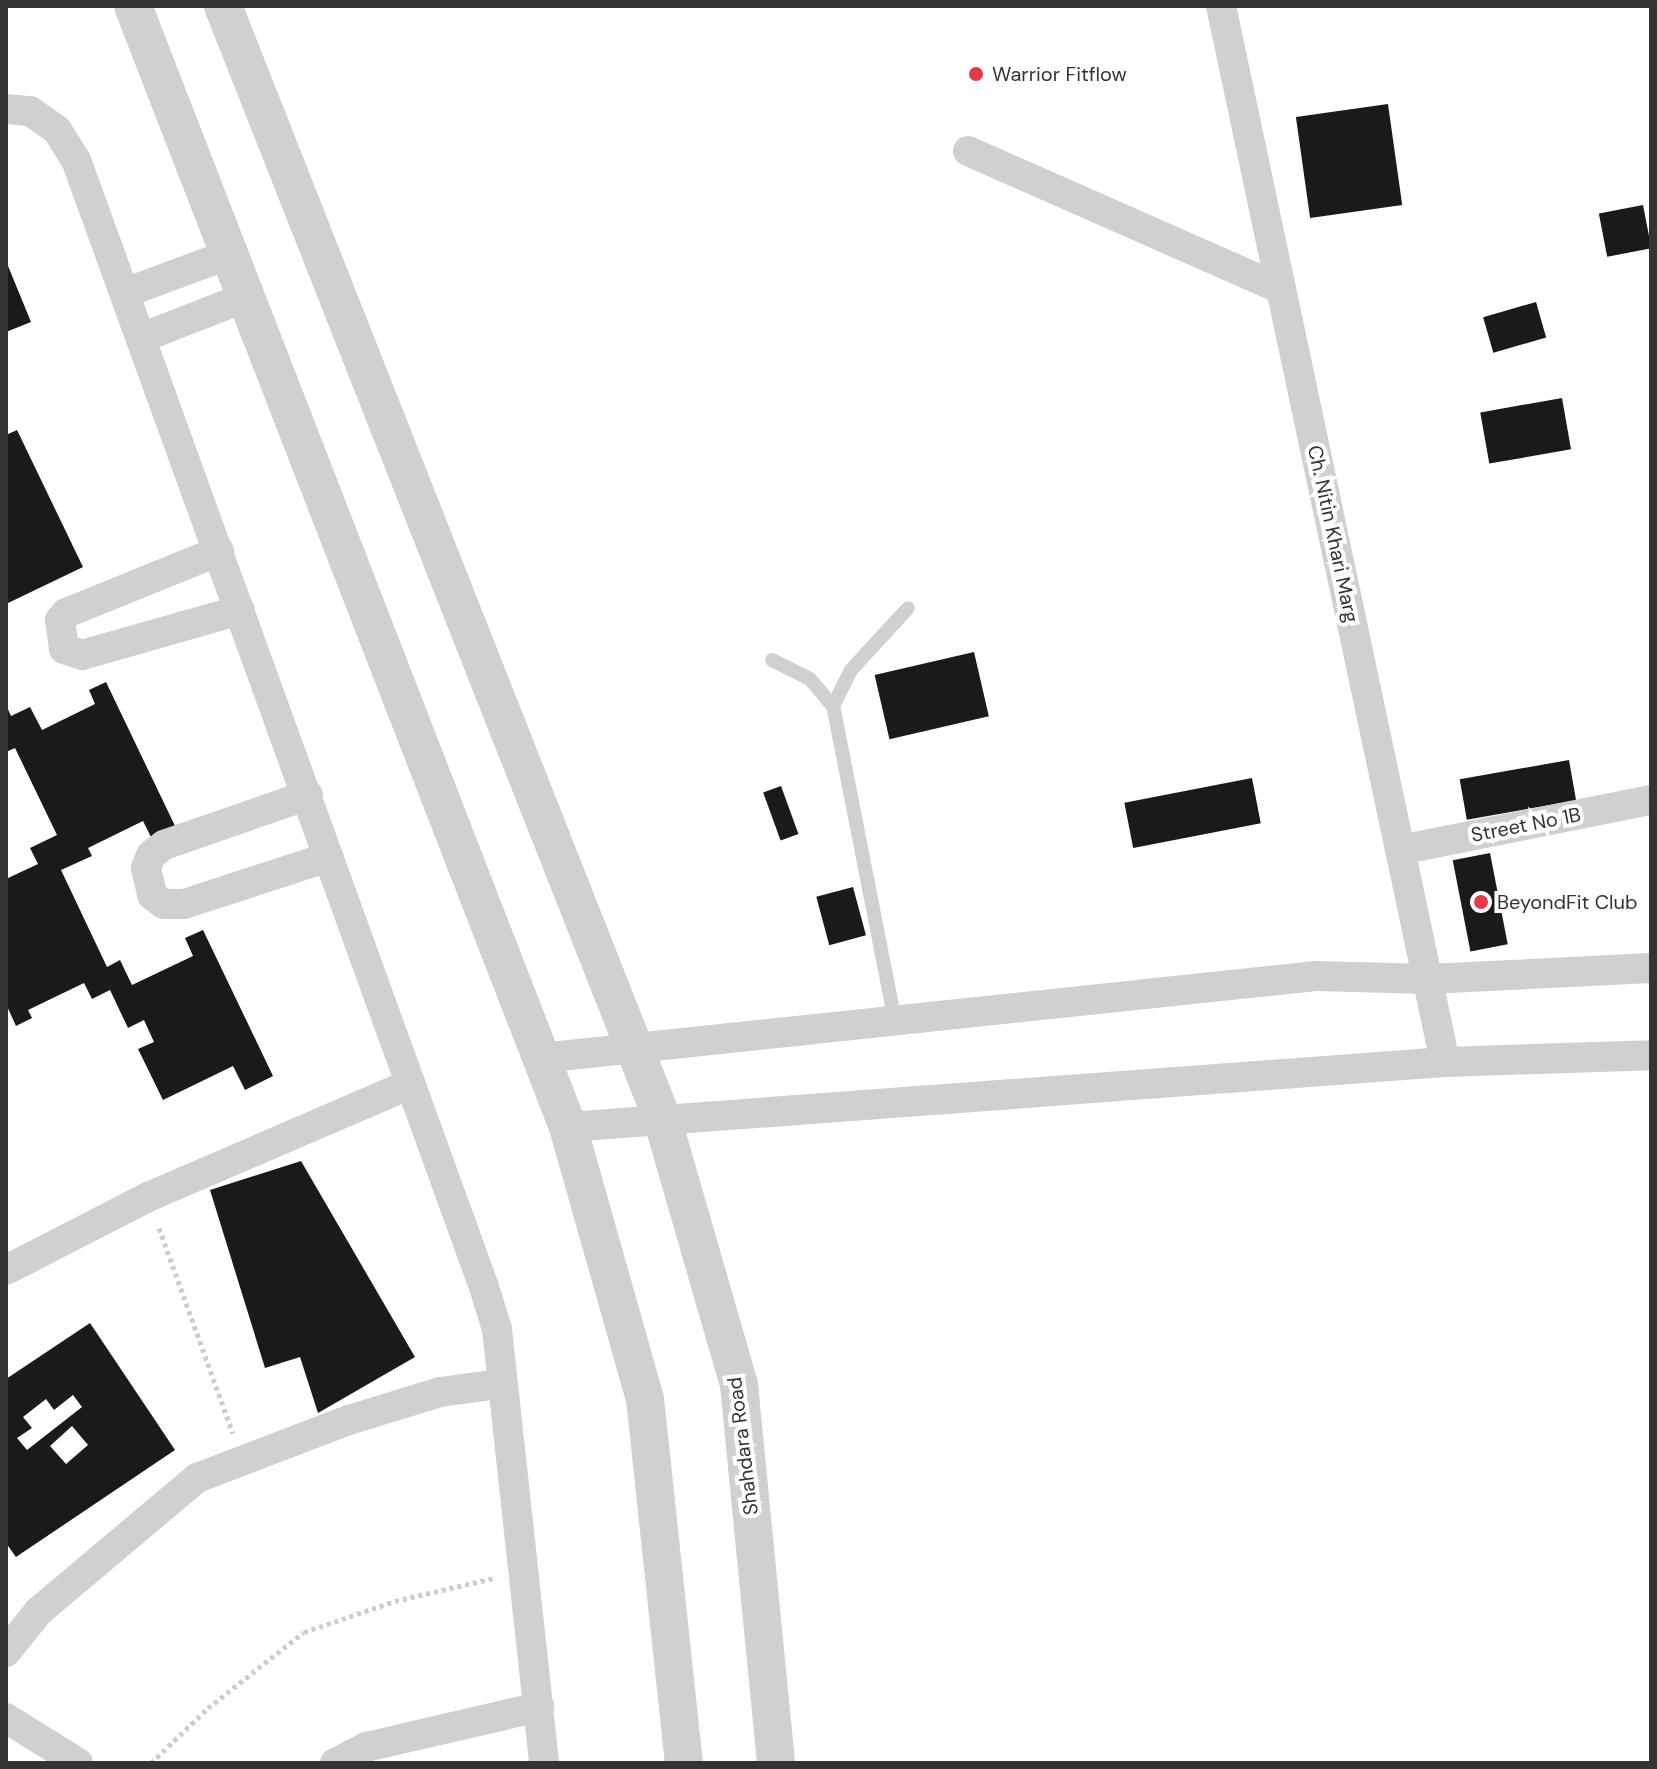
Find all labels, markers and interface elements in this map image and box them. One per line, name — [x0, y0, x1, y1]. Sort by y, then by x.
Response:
place label: Warrior Fitflow — [992, 62, 1127, 86]
marker: Warrior Fitflow — [967, 65, 985, 83]
street label: Ch. Nitin Khari Marg — [1302, 443, 1364, 625]
street label: Street No 1B — [1469, 803, 1583, 847]
place label: BeyondFit Club — [1497, 890, 1638, 914]
marker: BeyondFit Club — [1472, 893, 1490, 911]
street label: Shahdara Road — [723, 1376, 763, 1516]

